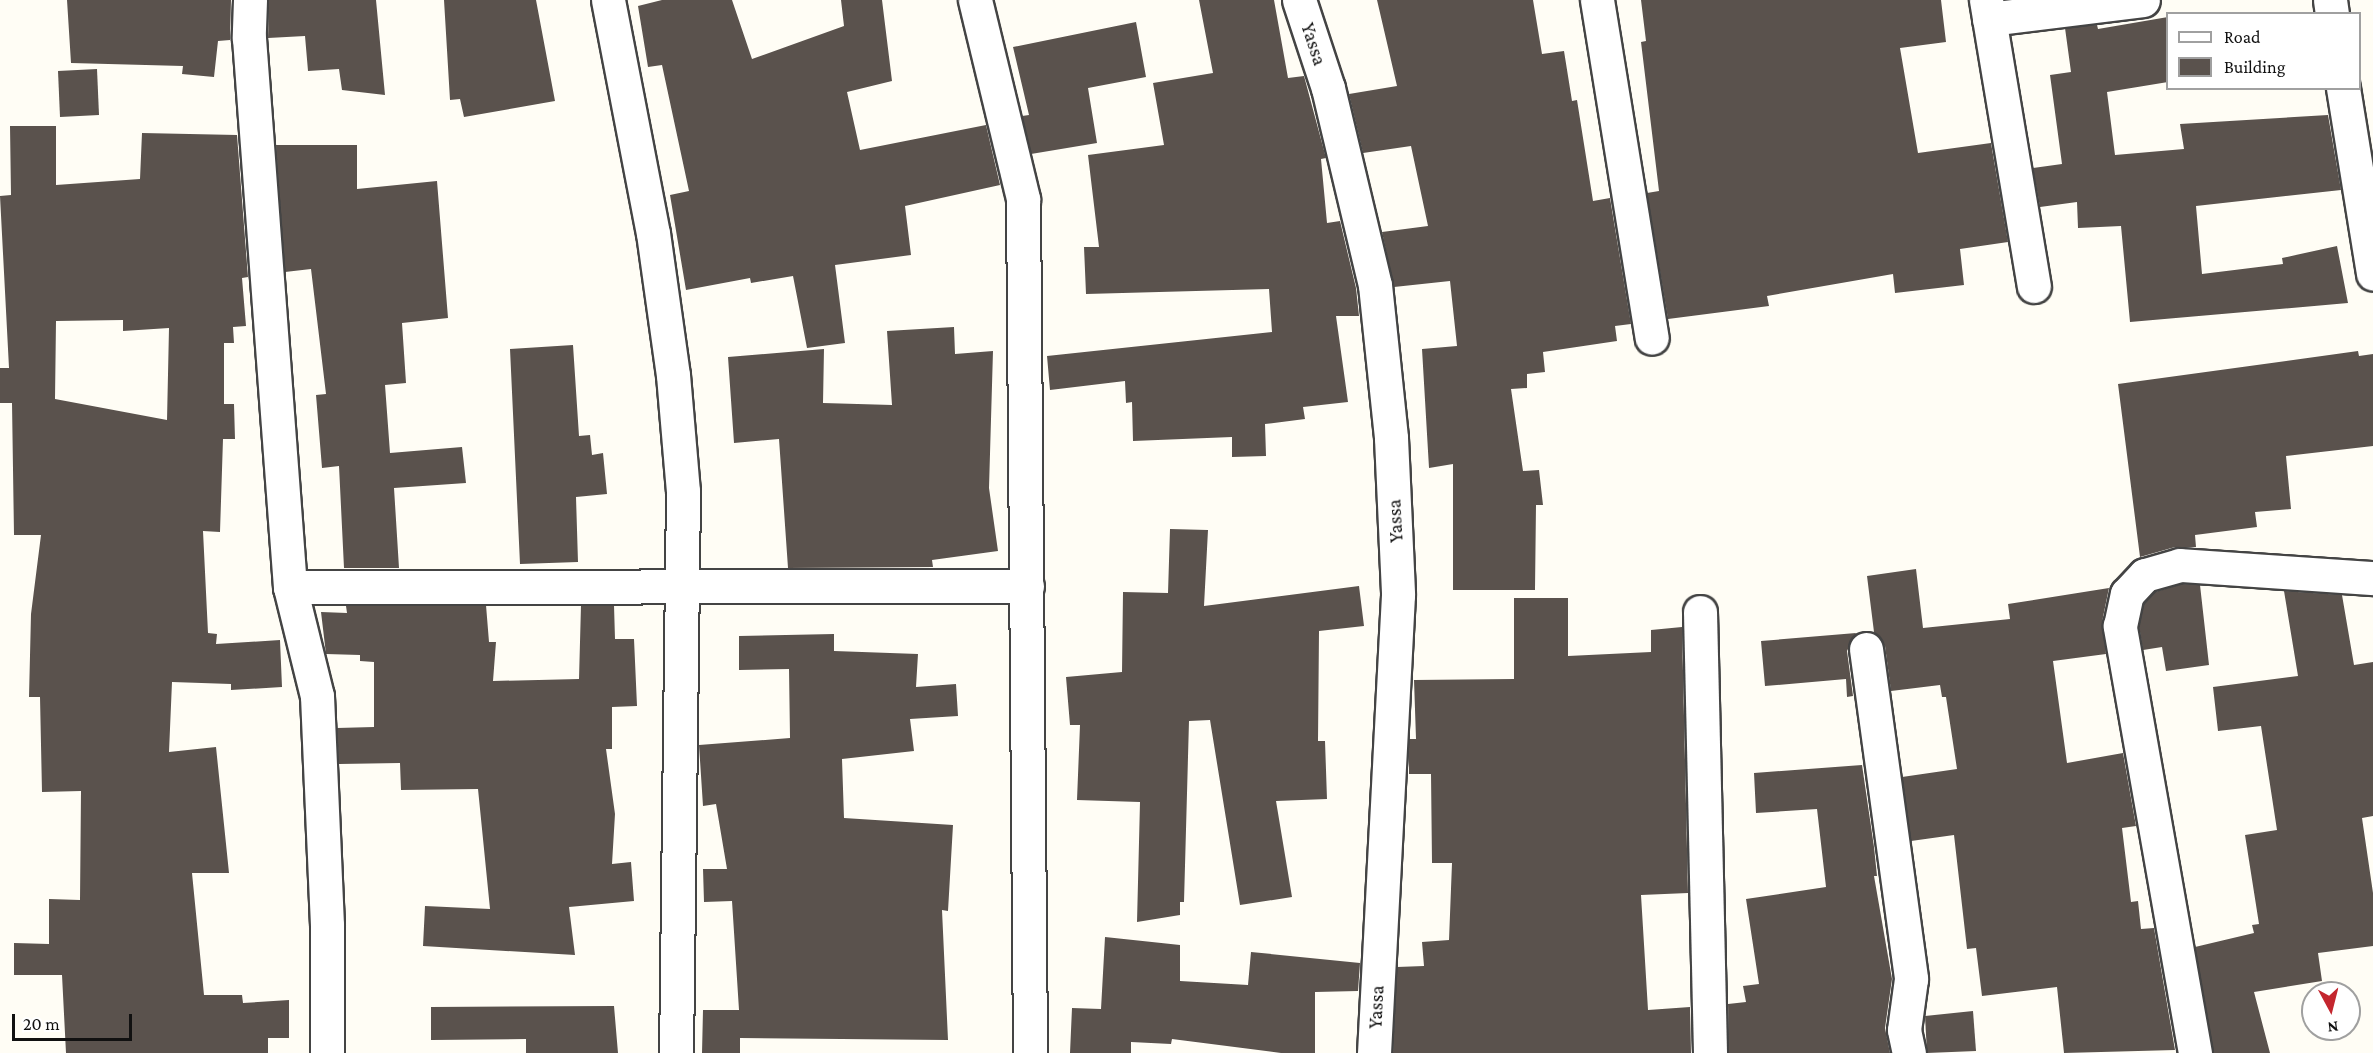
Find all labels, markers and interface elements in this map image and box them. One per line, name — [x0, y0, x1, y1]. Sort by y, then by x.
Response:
legend — [2166, 12, 2361, 90]
street label: Yassa — [1296, 20, 1332, 68]
text: Road — [2224, 27, 2261, 47]
text: Building — [2224, 57, 2285, 77]
street label: Yassa — [1382, 499, 1408, 543]
north arrow — [2301, 981, 2361, 1041]
street label: Yassa — [1363, 985, 1389, 1029]
scale bar — [15, 1002, 135, 1040]
text: 20 m — [23, 1014, 60, 1034]
text: N — [2327, 1018, 2339, 1036]

